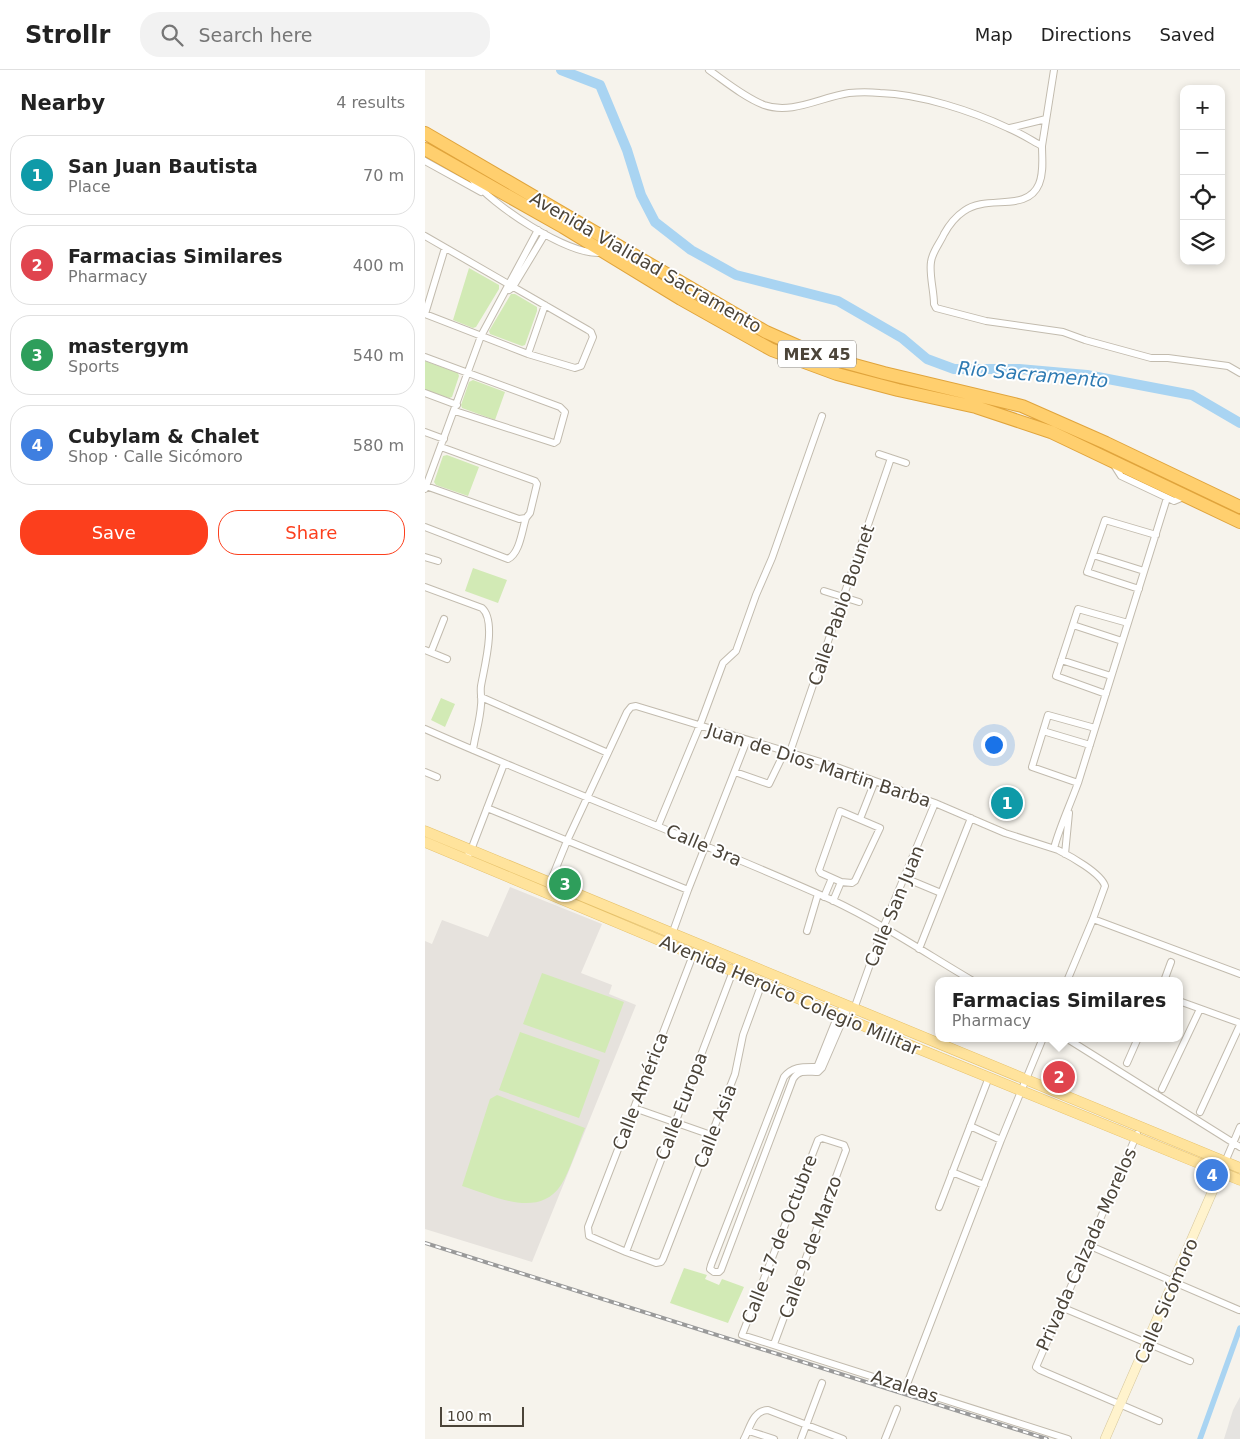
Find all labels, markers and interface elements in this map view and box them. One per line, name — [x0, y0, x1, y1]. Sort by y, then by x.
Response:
search box — [140, 12, 490, 57]
text: Strollr — [25, 21, 110, 49]
icon: search — [158, 21, 186, 49]
text: Search here — [198, 24, 313, 46]
text: Map — [975, 24, 1013, 45]
text: Directions — [1041, 24, 1131, 45]
text: Saved — [1159, 24, 1215, 45]
map controls — [1180, 85, 1225, 265]
button: + — [1180, 85, 1225, 130]
text: Nearby — [20, 91, 105, 115]
text: 4 results — [336, 93, 405, 112]
button: − — [1180, 130, 1225, 175]
text: San Juan Bautista — [68, 155, 258, 177]
text: 1 — [31, 166, 43, 185]
text: 70 m — [363, 166, 404, 185]
button: locate — [1180, 175, 1225, 220]
text: Place — [68, 177, 111, 196]
street label: Avenida Vialidad Sacramento — [526, 187, 766, 337]
button: layers — [1180, 220, 1225, 265]
text: Farmacias Similares — [68, 245, 283, 267]
text: 2 — [31, 256, 43, 275]
text: 400 m — [353, 256, 404, 275]
text: Pharmacy — [68, 267, 148, 286]
text: mastergym — [68, 335, 189, 357]
road number: MEX 45 — [778, 340, 856, 368]
text: 3 — [31, 346, 43, 365]
text: 540 m — [353, 346, 404, 365]
water label: Rio Sacramento — [957, 356, 1109, 392]
text: Sports — [68, 357, 119, 376]
text: Cubylam & Chalet — [68, 425, 259, 447]
text: 4 — [31, 436, 43, 455]
text: 580 m — [353, 436, 404, 455]
text: Shop · Calle Sicómoro — [68, 447, 243, 466]
button: Save — [20, 510, 208, 555]
button: Share — [218, 510, 405, 555]
street label: Calle Pablo Bounet — [804, 522, 878, 688]
street label: Juan de Dios Martin Barba — [703, 718, 934, 811]
your location — [981, 732, 1007, 758]
pin: 1 — [991, 784, 1023, 822]
street label: Calle 3ra — [663, 820, 745, 870]
street label: Calle San Juan — [860, 842, 928, 970]
pin: 3 — [549, 865, 581, 903]
street label: Avenida Heroico Colegio Militar — [657, 931, 924, 1060]
popup — [935, 977, 1183, 1042]
text: Farmacias Similares — [952, 989, 1166, 1011]
text: Pharmacy — [952, 1011, 1031, 1030]
street label: Calle América — [608, 1029, 672, 1153]
street label: Calle Europa — [651, 1049, 711, 1163]
pin: 2 — [1043, 1058, 1075, 1096]
street label: Calle Asia — [689, 1081, 741, 1171]
street label: Privada Calzada Morelos — [1032, 1144, 1140, 1354]
street label: Calle 17 de Octubre — [737, 1152, 821, 1326]
pin: 4 — [1196, 1156, 1228, 1194]
street label: Calle 9 de Marzo — [774, 1173, 846, 1321]
street label: Calle Sicómoro — [1130, 1235, 1202, 1367]
street label: Azaleas — [869, 1365, 941, 1407]
scale bar — [440, 1404, 524, 1427]
text: 100 m — [447, 1408, 492, 1424]

